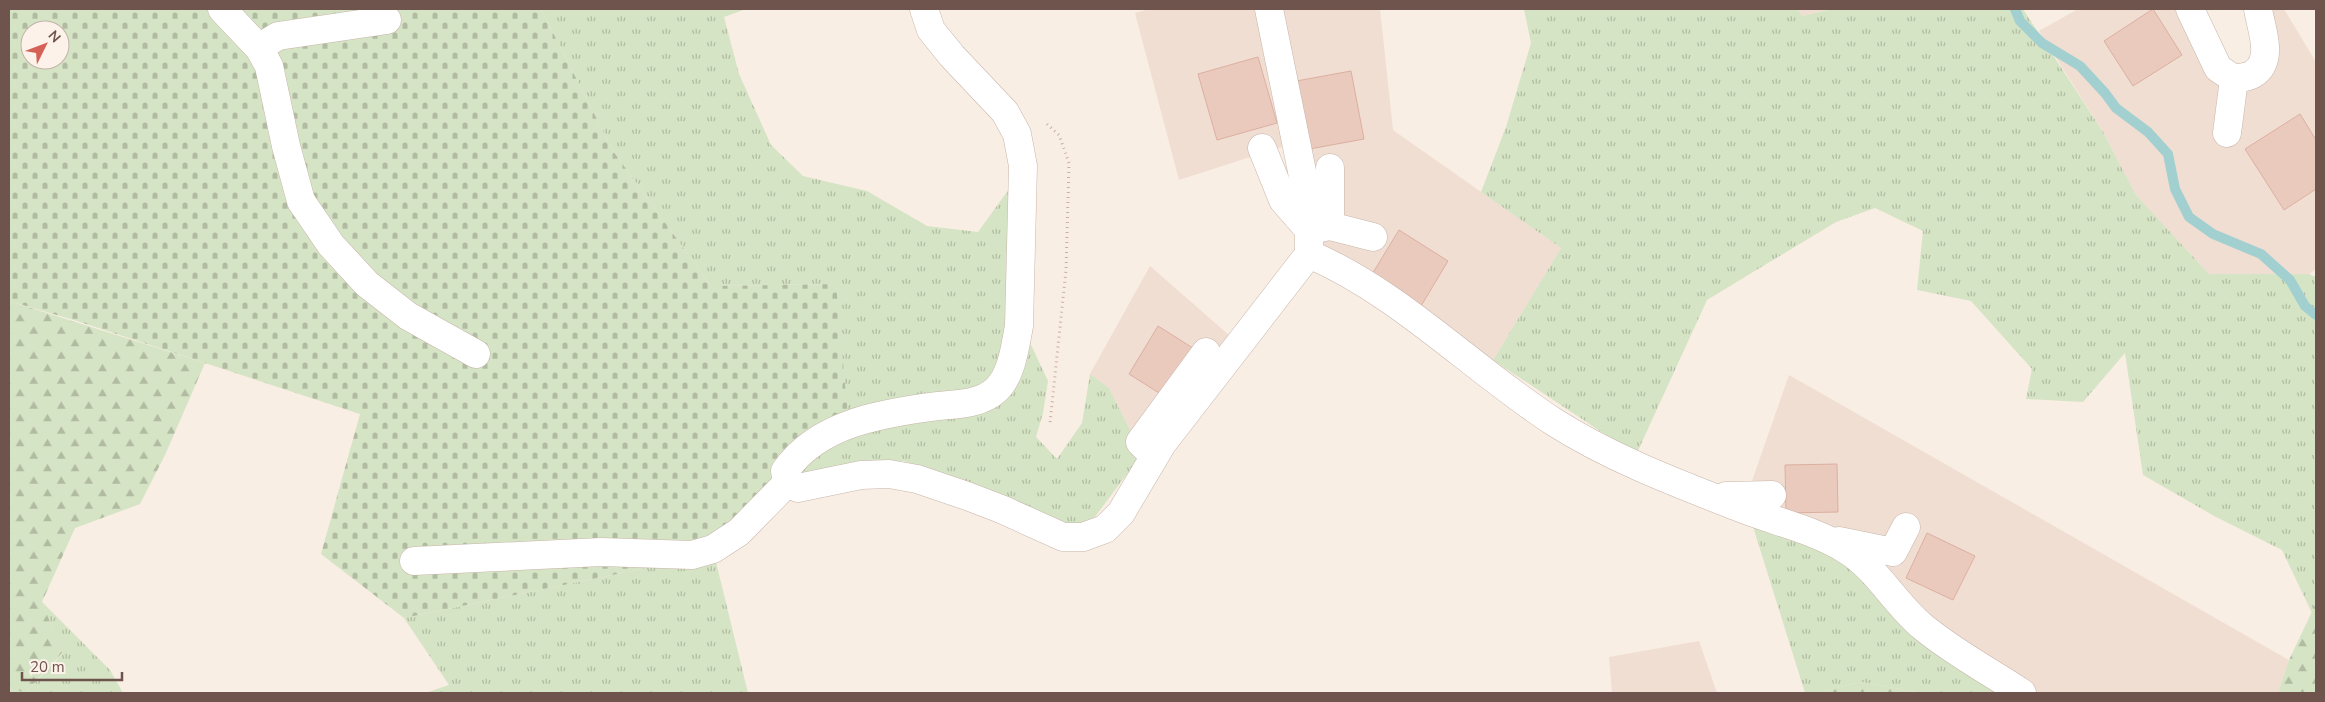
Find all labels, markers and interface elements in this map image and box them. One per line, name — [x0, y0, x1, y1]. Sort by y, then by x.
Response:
north arrow — [20, 20, 70, 70]
text: N — [44, 26, 65, 47]
scale bar — [22, 650, 122, 682]
text: 20 m — [30, 657, 65, 677]

